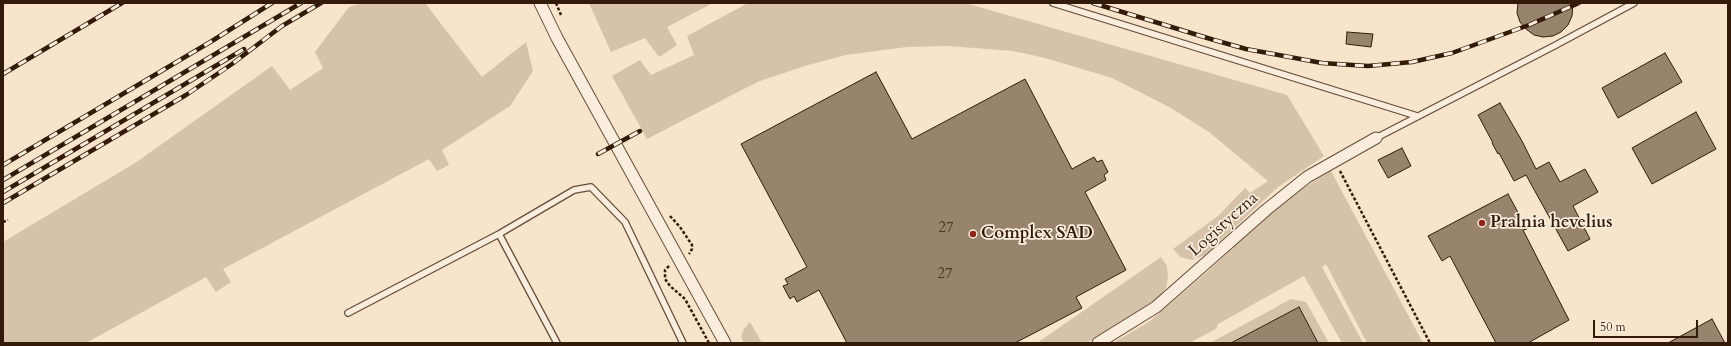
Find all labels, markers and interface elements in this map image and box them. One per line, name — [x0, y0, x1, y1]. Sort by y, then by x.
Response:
street label: Logistyczna — [1185, 189, 1263, 261]
place label: Pralnia hevelius — [1490, 213, 1613, 233]
marker: Pralnia hevelius — [1477, 218, 1487, 228]
house number: 27 — [938, 220, 954, 238]
place label: Complex SAD — [981, 224, 1093, 244]
marker: Complex SAD — [968, 229, 978, 239]
house number: 27 — [937, 266, 953, 284]
scale bar — [1595, 312, 1700, 338]
text: 50 m — [1600, 319, 1626, 335]

